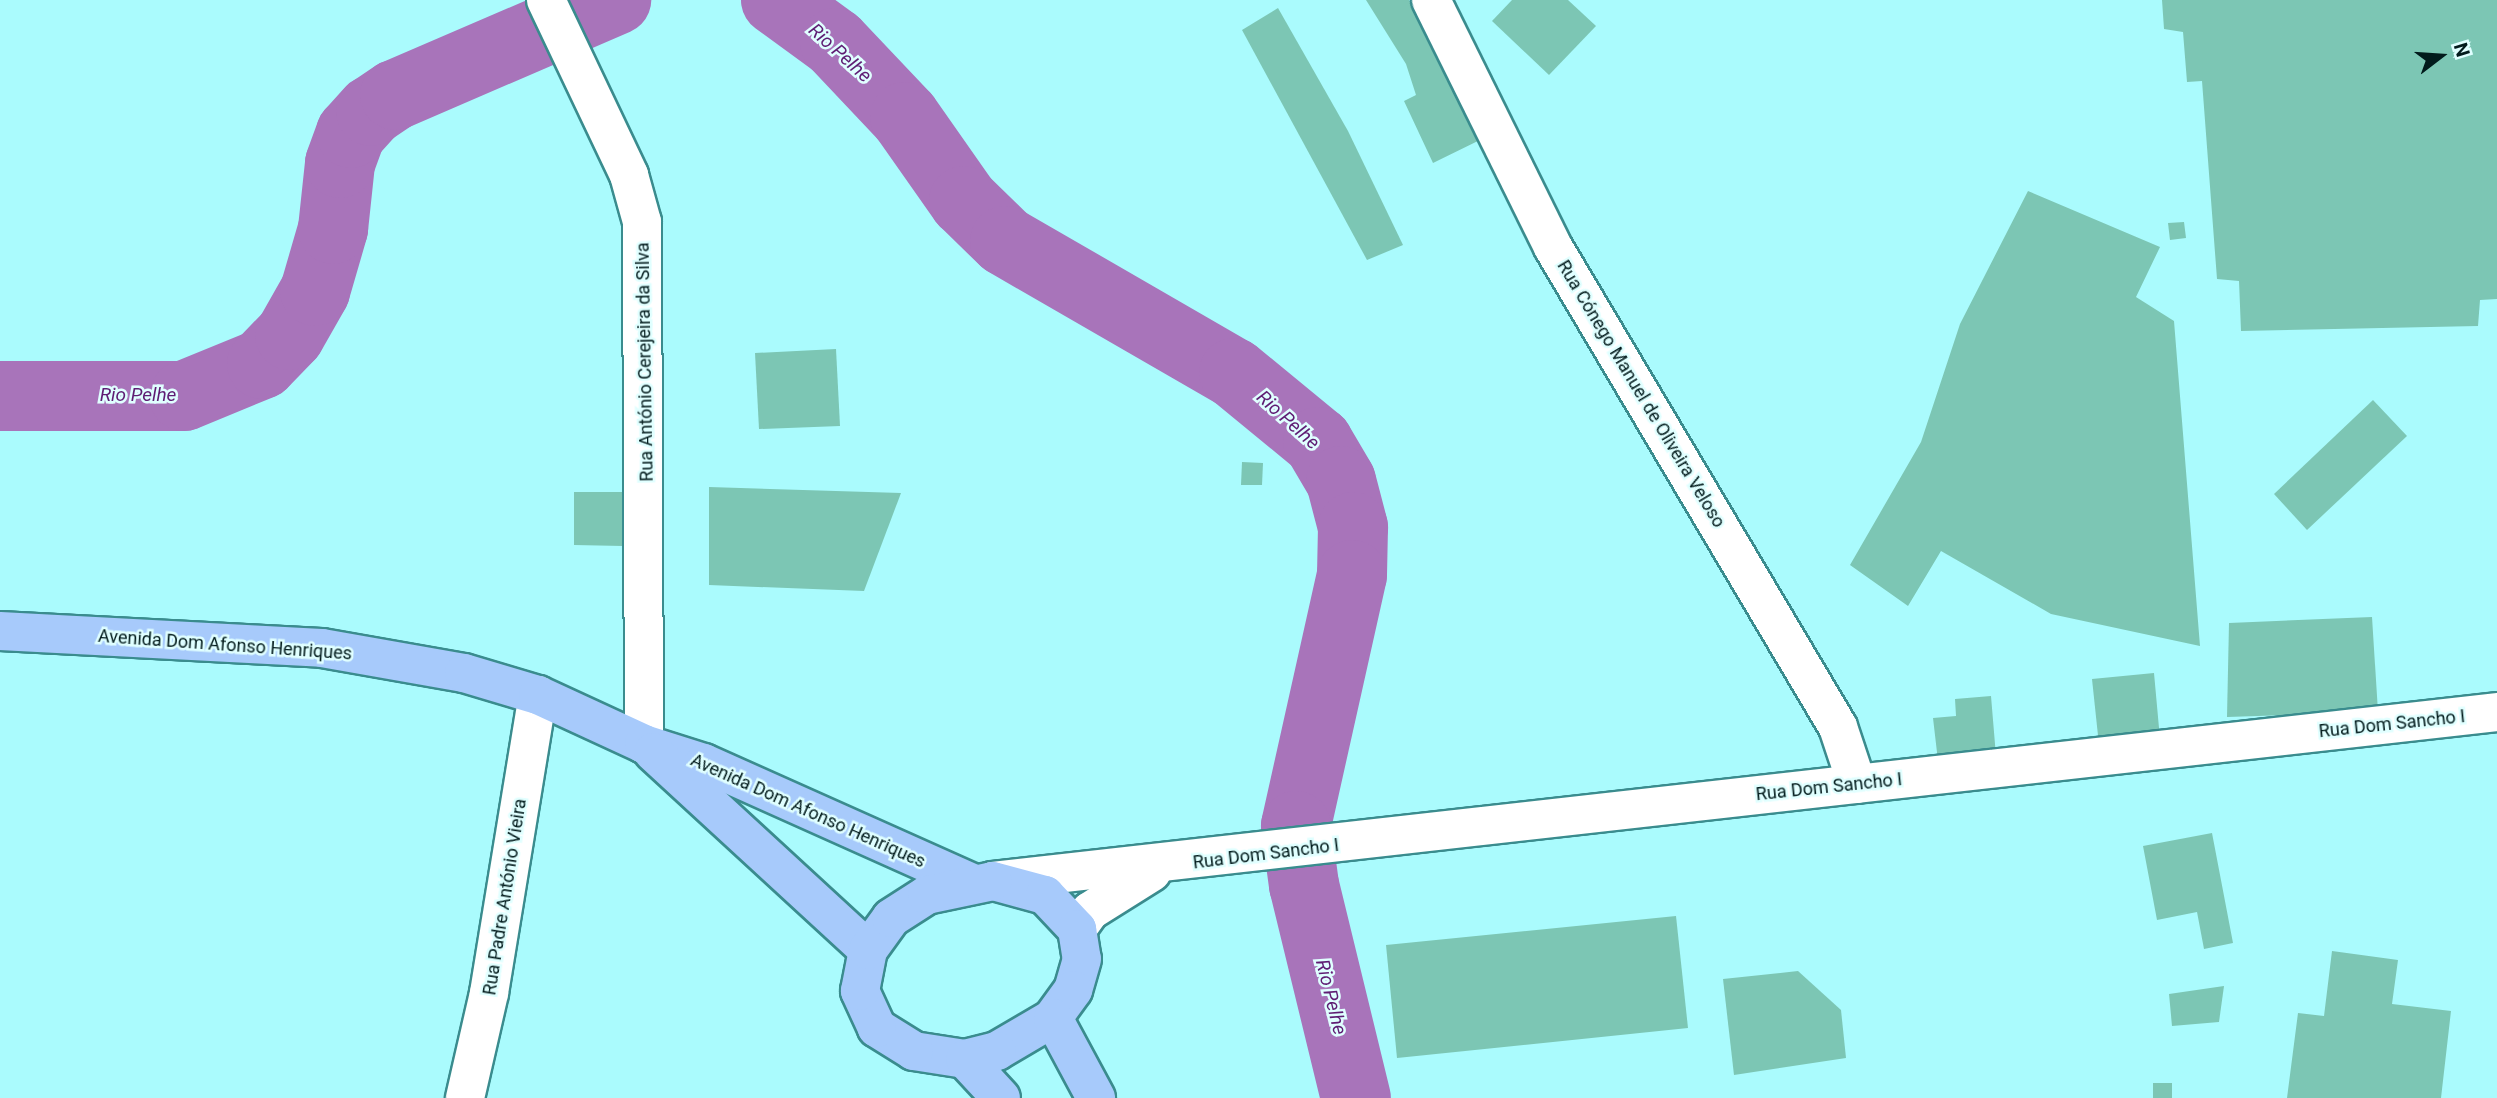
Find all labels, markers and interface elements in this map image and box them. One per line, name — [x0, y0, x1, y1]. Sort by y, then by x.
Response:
water label: Rio Pelhe — [804, 19, 876, 87]
north arrow — [2406, 21, 2476, 91]
text: N — [2449, 40, 2475, 59]
street label: Rua António Cerejeira da Silva — [632, 242, 658, 482]
street label: Rua Cónego Manuel de Oliveira Veloso — [1552, 256, 1730, 532]
water label: Rio Pelhe — [100, 384, 176, 406]
water label: Rio Pelhe — [1252, 386, 1324, 454]
street label: Avenida Dom Afonso Henriques — [97, 625, 353, 665]
street label: Rua Dom Sancho I — [2318, 706, 2466, 742]
street label: Avenida Dom Afonso Henriques — [687, 749, 929, 873]
street label: Rua Dom Sancho I — [1755, 769, 1903, 805]
street label: Rua Padre António Vieira — [479, 797, 531, 997]
street label: Rua Dom Sancho I — [1192, 834, 1340, 874]
water label: Rio Pelhe — [1311, 957, 1351, 1037]

